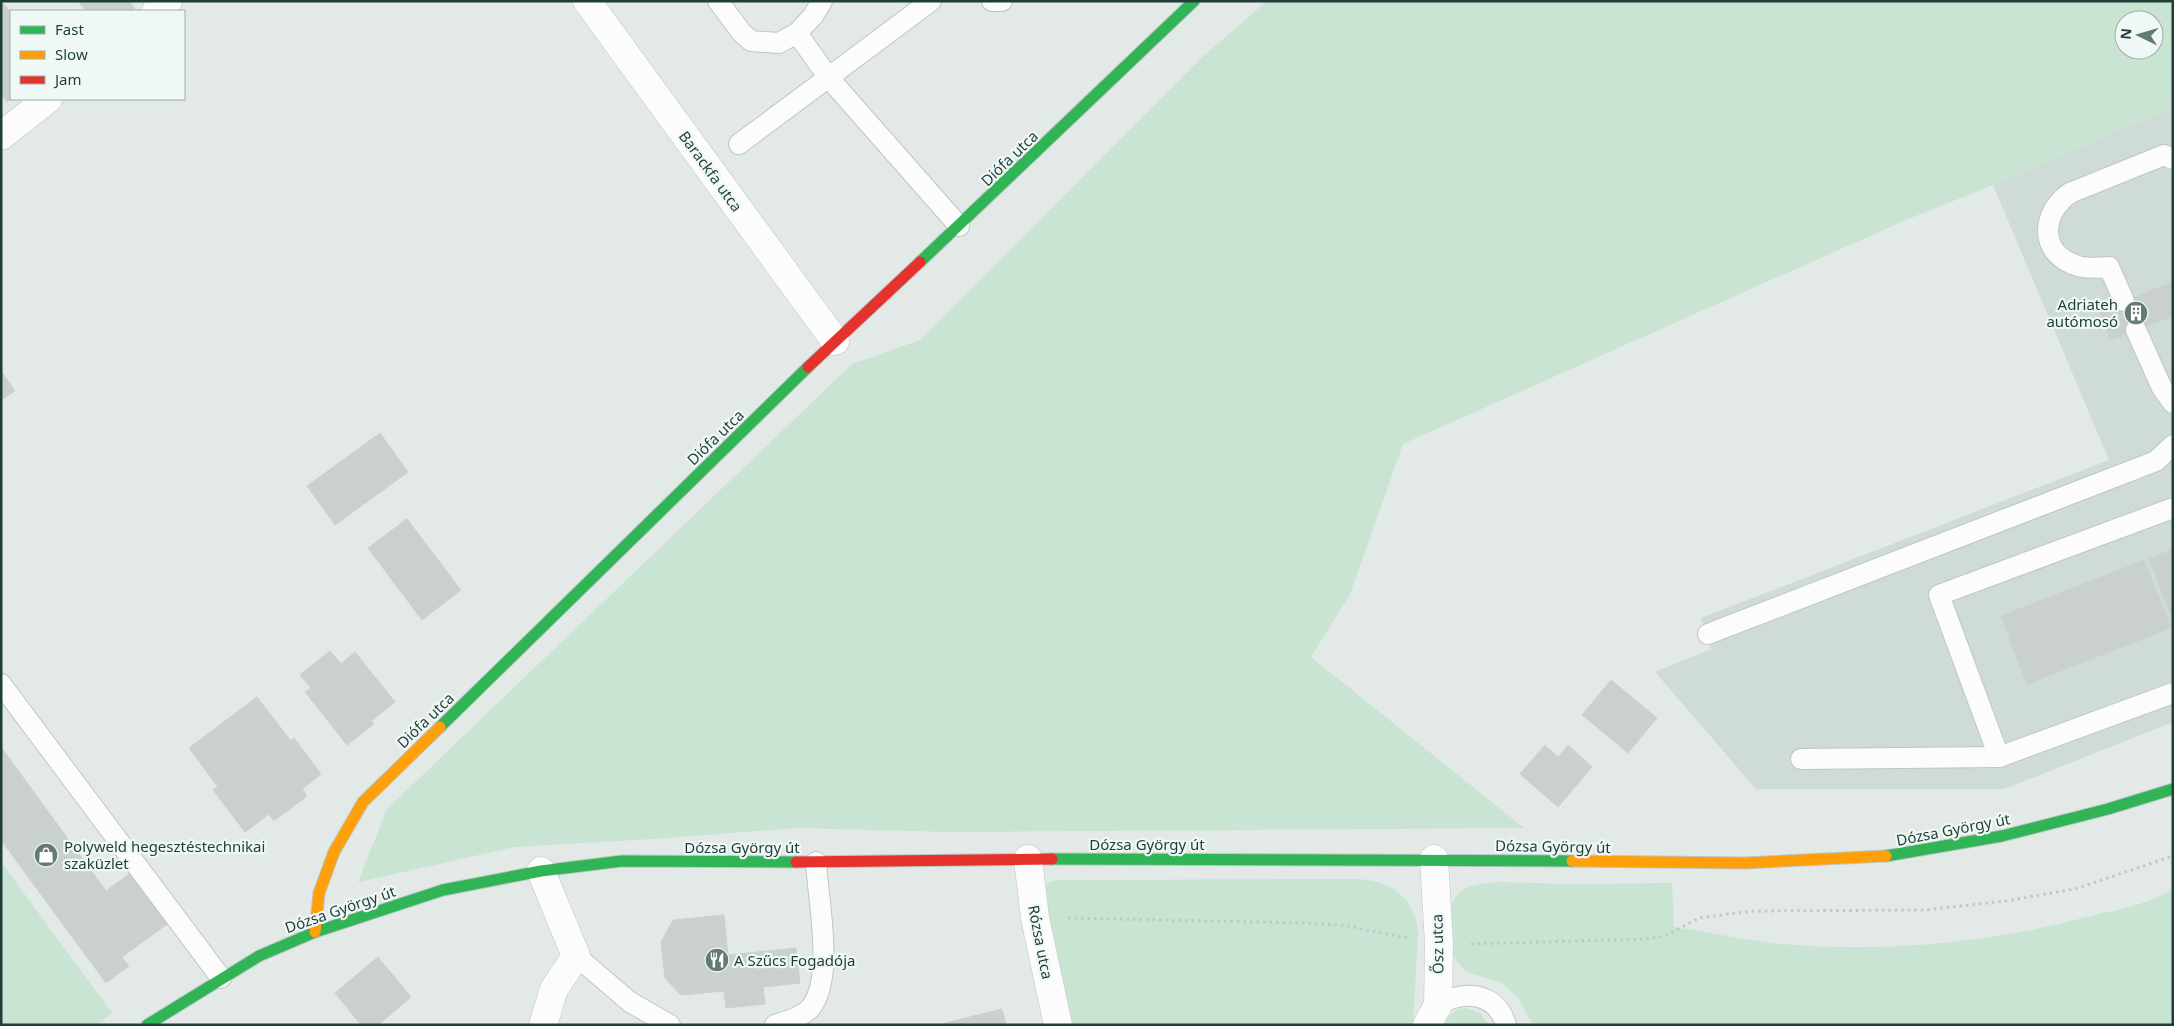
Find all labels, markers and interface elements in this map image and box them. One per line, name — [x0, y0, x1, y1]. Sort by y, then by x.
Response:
legend — [10, 10, 185, 100]
north arrow — [2114, 10, 2164, 60]
text: Fast — [55, 19, 84, 39]
text: N — [2116, 27, 2136, 40]
text: Slow — [55, 44, 88, 64]
text: Jam — [53, 69, 82, 89]
street label: Diófa utca — [976, 126, 1042, 190]
street label: Barackfa utca — [675, 127, 747, 215]
place label: Adriateh autómosó — [2046, 294, 2118, 331]
building icon: Adriateh autómosó — [2123, 300, 2149, 326]
street label: Diófa utca — [682, 405, 748, 469]
street label: Diófa utca — [392, 688, 458, 752]
street label: Dózsa György út — [1894, 808, 2012, 850]
street label: Dózsa György út — [1089, 834, 1205, 854]
street label: Dózsa György út — [1495, 835, 1612, 857]
place label: Polyweld hegesztéstechnikai szaküzlet — [64, 836, 265, 873]
street label: Dózsa György út — [684, 837, 800, 857]
shop icon: Polyweld hegesztéstechnikai szaküzlet — [33, 842, 59, 868]
street label: Dózsa György út — [282, 881, 398, 937]
street label: Rózsa utca — [1024, 903, 1058, 981]
street label: Ősz utca — [1426, 914, 1448, 974]
restaurant icon: A Szűcs Fogadója — [704, 947, 730, 973]
place label: A Szűcs Fogadója — [734, 950, 855, 970]

